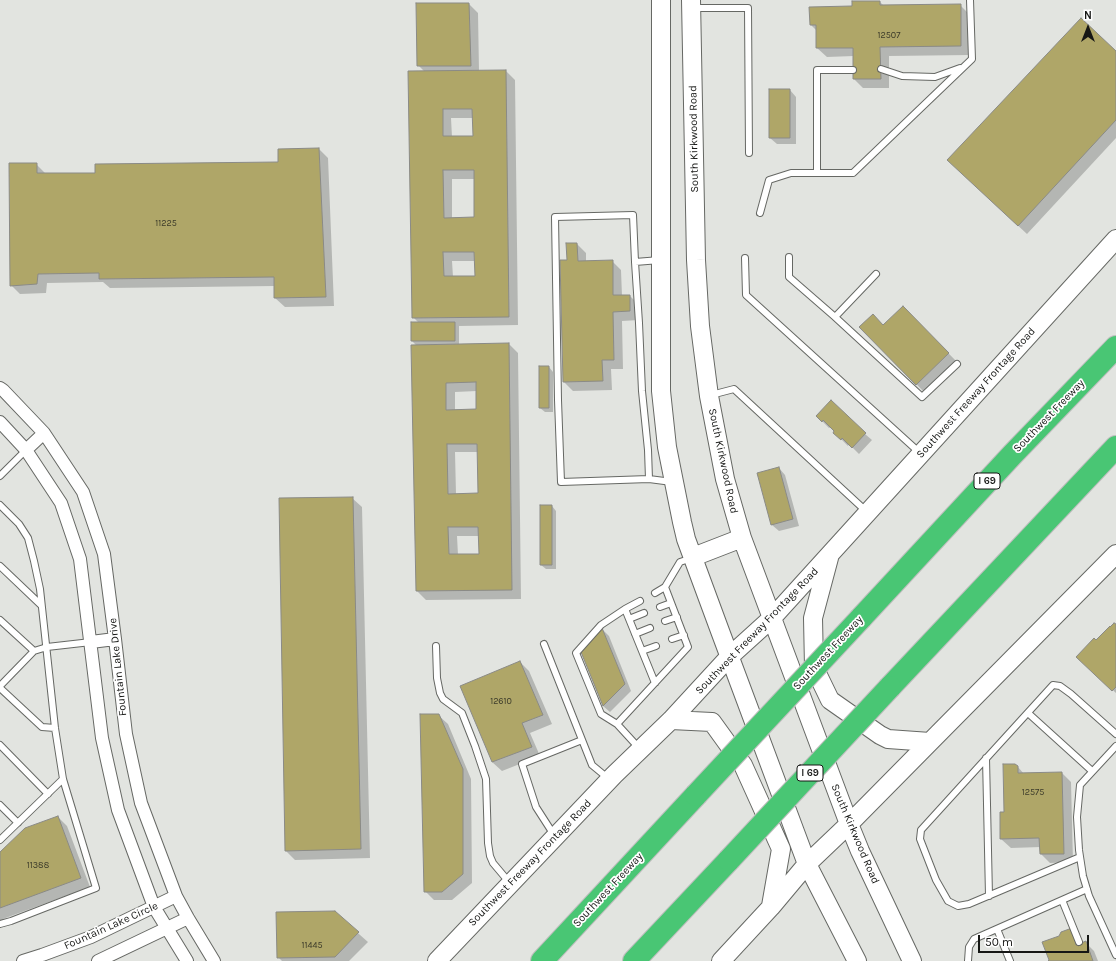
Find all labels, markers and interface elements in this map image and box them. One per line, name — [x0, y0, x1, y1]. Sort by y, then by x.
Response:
north arrow — [1068, 8, 1108, 48]
text: N — [1084, 9, 1092, 22]
house number: 12507 — [878, 30, 900, 40]
street label: South Kirkwood Road — [686, 85, 702, 193]
house number: 11225 — [155, 218, 177, 228]
street label: Southwest Freeway Frontage Road — [914, 325, 1038, 461]
street label: Southwest Freeway — [1011, 377, 1087, 455]
street label: South Kirkwood Road — [705, 407, 741, 515]
road number: I 69 — [974, 473, 1000, 489]
street label: Southwest Freeway Frontage Road — [693, 565, 821, 697]
street label: Southwest Freeway — [790, 613, 866, 693]
street label: Fountain Lake Drive — [106, 617, 130, 717]
house number: 12610 — [490, 696, 512, 706]
road number: I 69 — [797, 765, 823, 781]
street label: South Kirkwood Road — [828, 782, 882, 886]
house number: 12575 — [1022, 787, 1044, 797]
street label: Southwest Freeway Frontage Road — [466, 797, 594, 929]
street label: Southwest Freeway — [570, 850, 646, 930]
house number: 11388 — [27, 860, 49, 870]
street label: Fountain Lake Circle — [62, 899, 160, 953]
scale bar — [980, 927, 1091, 953]
text: 50 m — [985, 935, 1013, 949]
house number: 11445 — [301, 940, 323, 950]

